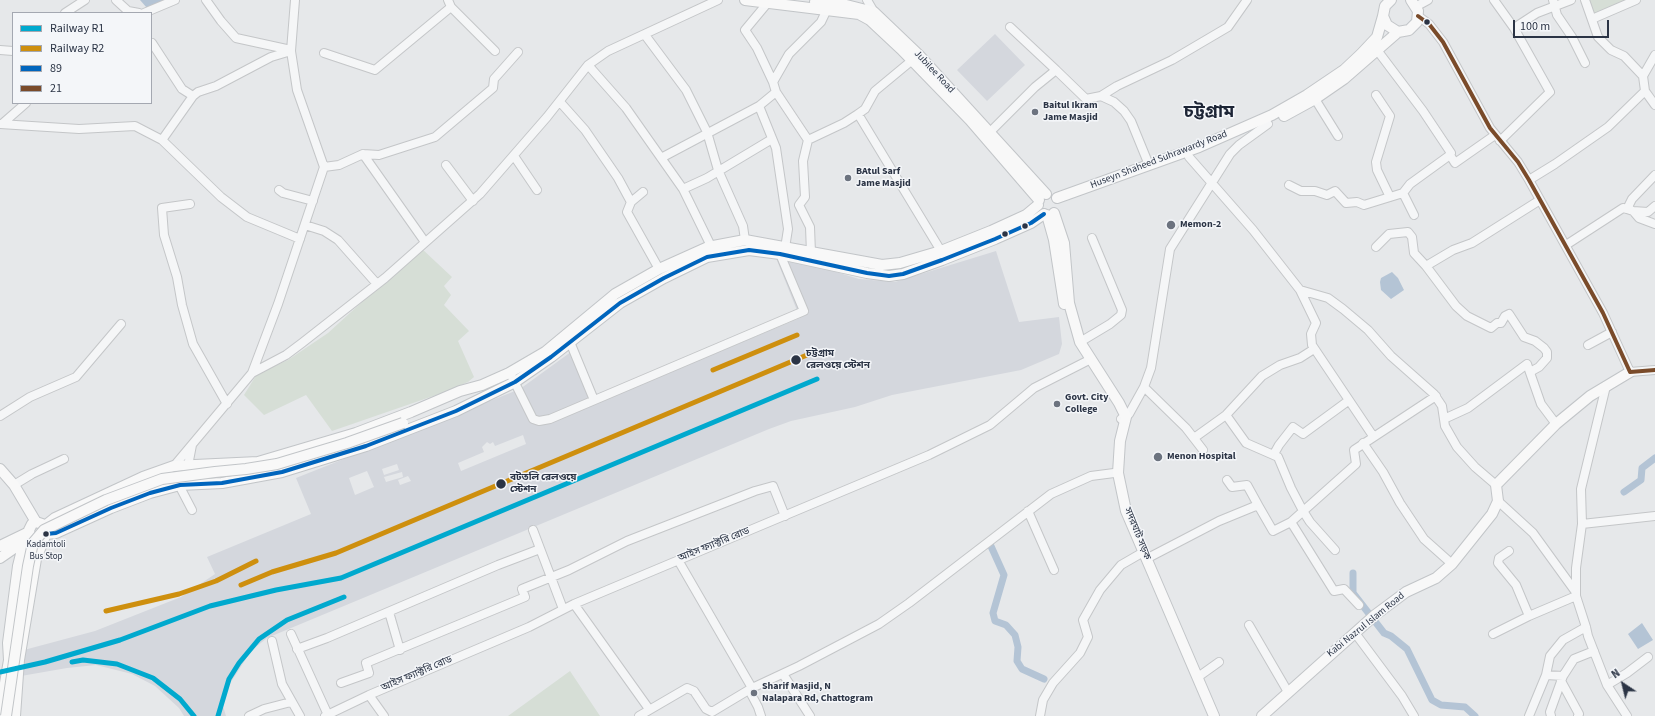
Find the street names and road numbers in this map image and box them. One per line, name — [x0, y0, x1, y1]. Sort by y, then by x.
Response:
street label: Jubilee Road — [911, 48, 957, 96]
street label: Huseyn Shaheed Suhrawardy Road — [1089, 128, 1229, 192]
street label: সদরঘাট সড়ক — [1121, 506, 1153, 562]
street label: আইস ফ্যাক্টরি রোড — [676, 525, 752, 565]
street label: Kabi Nazrul Islam Road — [1325, 590, 1407, 660]
street label: আইস ফ্যাক্টরি রোড — [380, 654, 454, 694]

